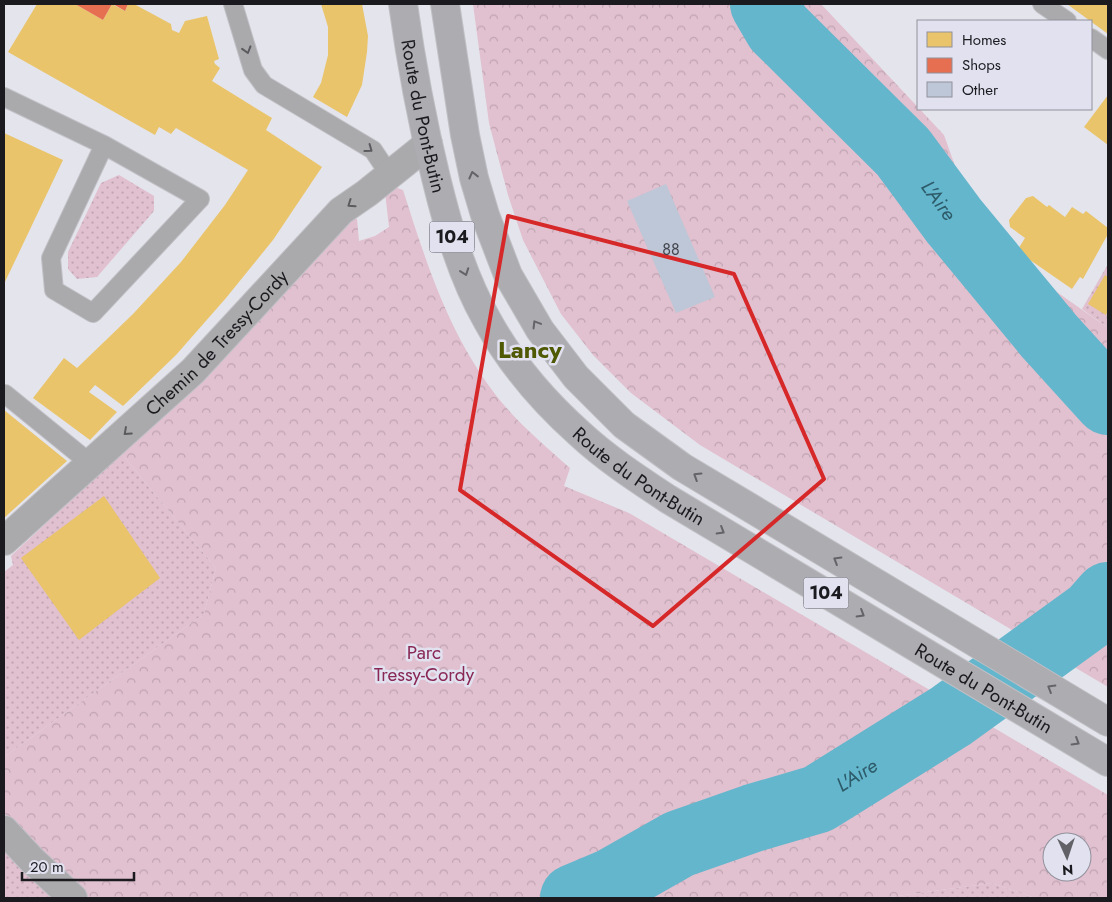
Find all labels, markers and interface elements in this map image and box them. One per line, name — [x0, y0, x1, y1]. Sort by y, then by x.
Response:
legend — [917, 20, 1092, 110]
text: Homes — [962, 29, 1006, 51]
street label: Route du Pont-Butin — [394, 37, 452, 196]
one-way arrow — [241, 46, 251, 54]
text: Shops — [962, 54, 1001, 76]
text: Other — [962, 79, 999, 101]
one-way arrow — [363, 143, 373, 152]
one-way arrow — [468, 170, 479, 179]
water label: L'Aire — [914, 174, 963, 227]
one-way arrow — [347, 198, 357, 207]
road number: 104 — [430, 222, 474, 252]
house number: 88 — [662, 238, 680, 261]
street label: Chemin de Tressy-Cordy — [139, 263, 295, 422]
one-way arrow — [459, 268, 469, 276]
one-way arrow — [533, 320, 543, 329]
district label: Lancy — [498, 332, 562, 367]
street label: Route du Pont-Butin — [567, 421, 710, 532]
one-way arrow — [123, 426, 132, 435]
one-way arrow — [694, 473, 703, 483]
one-way arrow — [716, 524, 725, 534]
one-way arrow — [833, 556, 842, 566]
road number: 104 — [804, 578, 848, 608]
one-way arrow — [856, 608, 865, 618]
street label: Route du Pont-Butin — [910, 637, 1058, 740]
park label: Parc Tressy-Cordy — [374, 639, 475, 688]
one-way arrow — [1048, 684, 1057, 694]
one-way arrow — [1070, 736, 1079, 746]
water label: L'Aire — [831, 751, 883, 799]
north arrow — [1042, 832, 1092, 882]
scale bar — [22, 850, 135, 882]
text: 20 m — [30, 856, 64, 878]
text: N — [1062, 860, 1074, 880]

